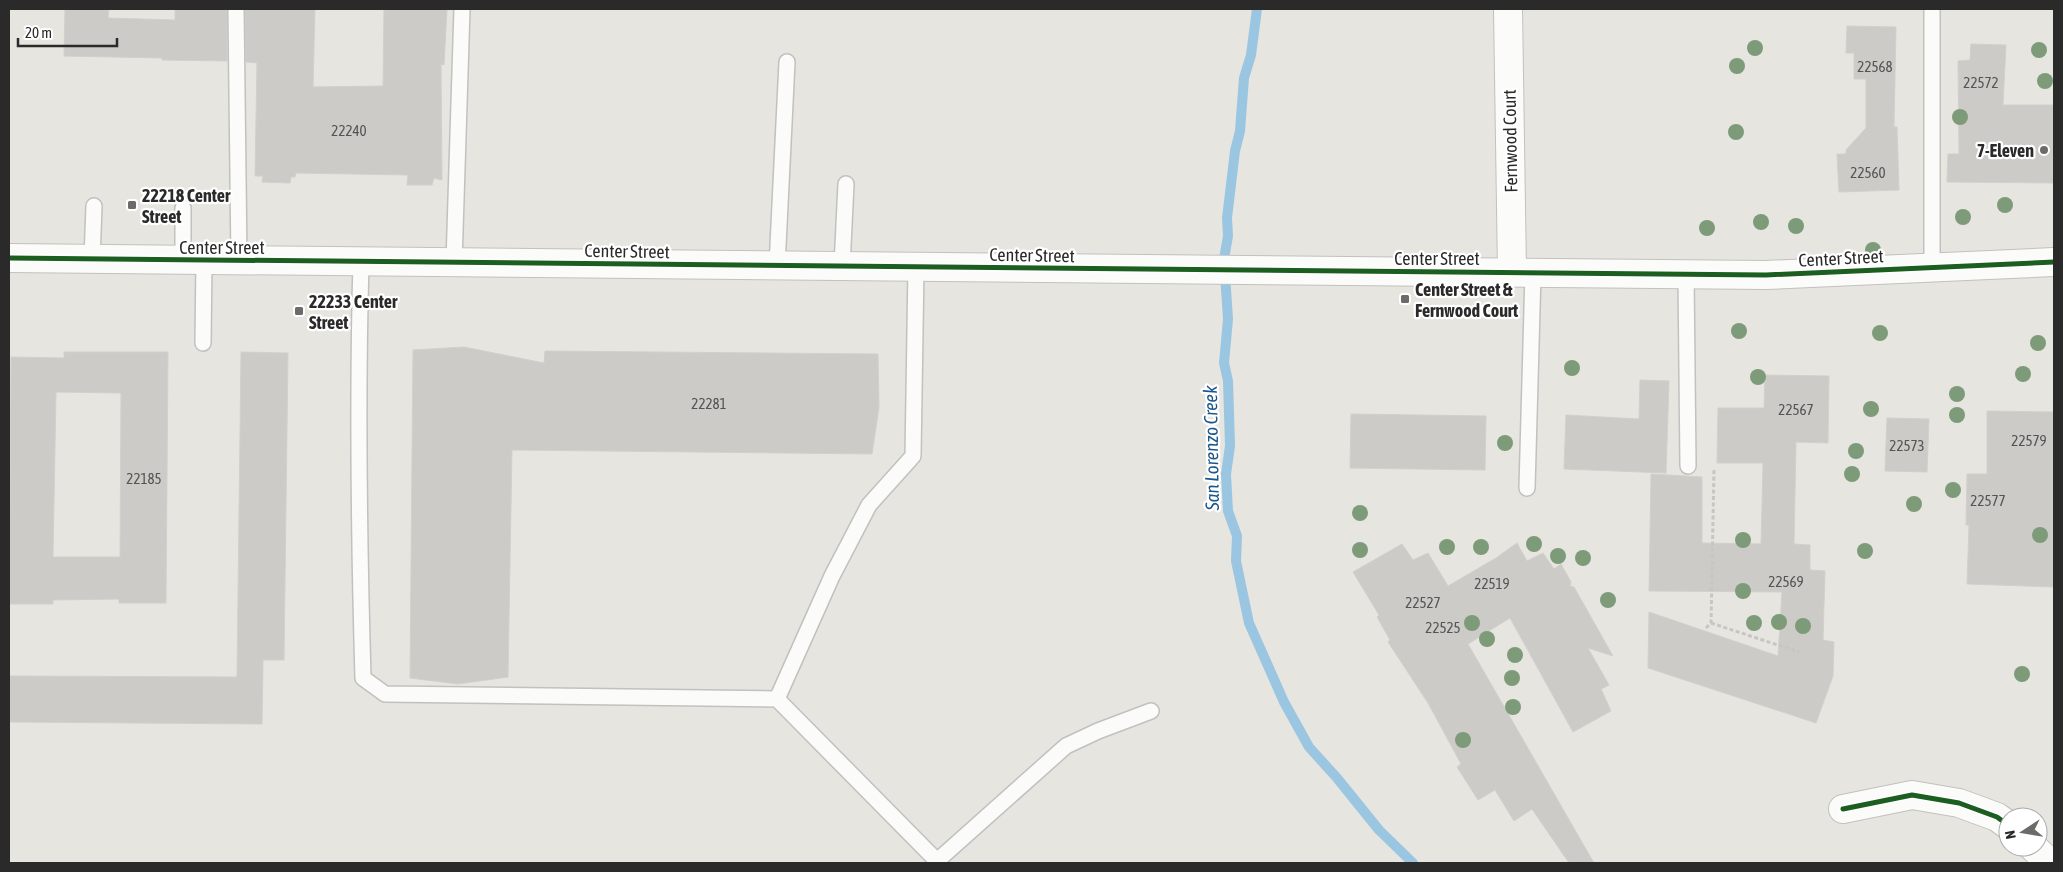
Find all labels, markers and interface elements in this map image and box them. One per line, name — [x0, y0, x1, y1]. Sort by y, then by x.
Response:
scale bar — [18, 15, 116, 47]
text: 20 m — [25, 24, 52, 41]
house number: 22568 — [1857, 58, 1893, 75]
house number: 22572 — [1963, 74, 1999, 91]
street label: Fernwood Court — [1499, 89, 1521, 193]
house number: 22240 — [331, 122, 367, 139]
place label: 7-Eleven — [1977, 140, 2034, 161]
marker: 7-Eleven — [2038, 144, 2050, 156]
house number: 22560 — [1850, 164, 1886, 181]
place label: 22218 Center Street — [142, 185, 231, 227]
marker: 22218 Center Street — [126, 199, 138, 211]
street label: Center Street — [179, 237, 265, 258]
street label: Center Street — [584, 240, 670, 262]
street label: Center Street — [989, 244, 1075, 266]
street label: Center Street — [1798, 245, 1884, 271]
street label: Center Street — [1394, 248, 1480, 269]
place label: Center Street & Fernwood Court — [1415, 279, 1519, 321]
place label: 22233 Center Street — [309, 291, 398, 333]
marker: Center Street & Fernwood Court — [1399, 293, 1411, 305]
marker: 22233 Center Street — [293, 305, 305, 317]
water label: San Lorenzo Creek — [1199, 385, 1223, 512]
house number: 22281 — [691, 395, 727, 412]
house number: 22567 — [1778, 401, 1814, 418]
house number: 22579 — [2011, 432, 2047, 449]
house number: 22573 — [1889, 437, 1925, 454]
house number: 22185 — [126, 470, 162, 487]
house number: 22577 — [1970, 492, 2006, 509]
house number: 22569 — [1768, 573, 1804, 590]
house number: 22519 — [1474, 575, 1510, 592]
house number: 22527 — [1405, 594, 1441, 611]
house number: 22525 — [1425, 619, 1461, 636]
north arrow — [1998, 807, 2048, 857]
text: N — [2002, 829, 2019, 840]

